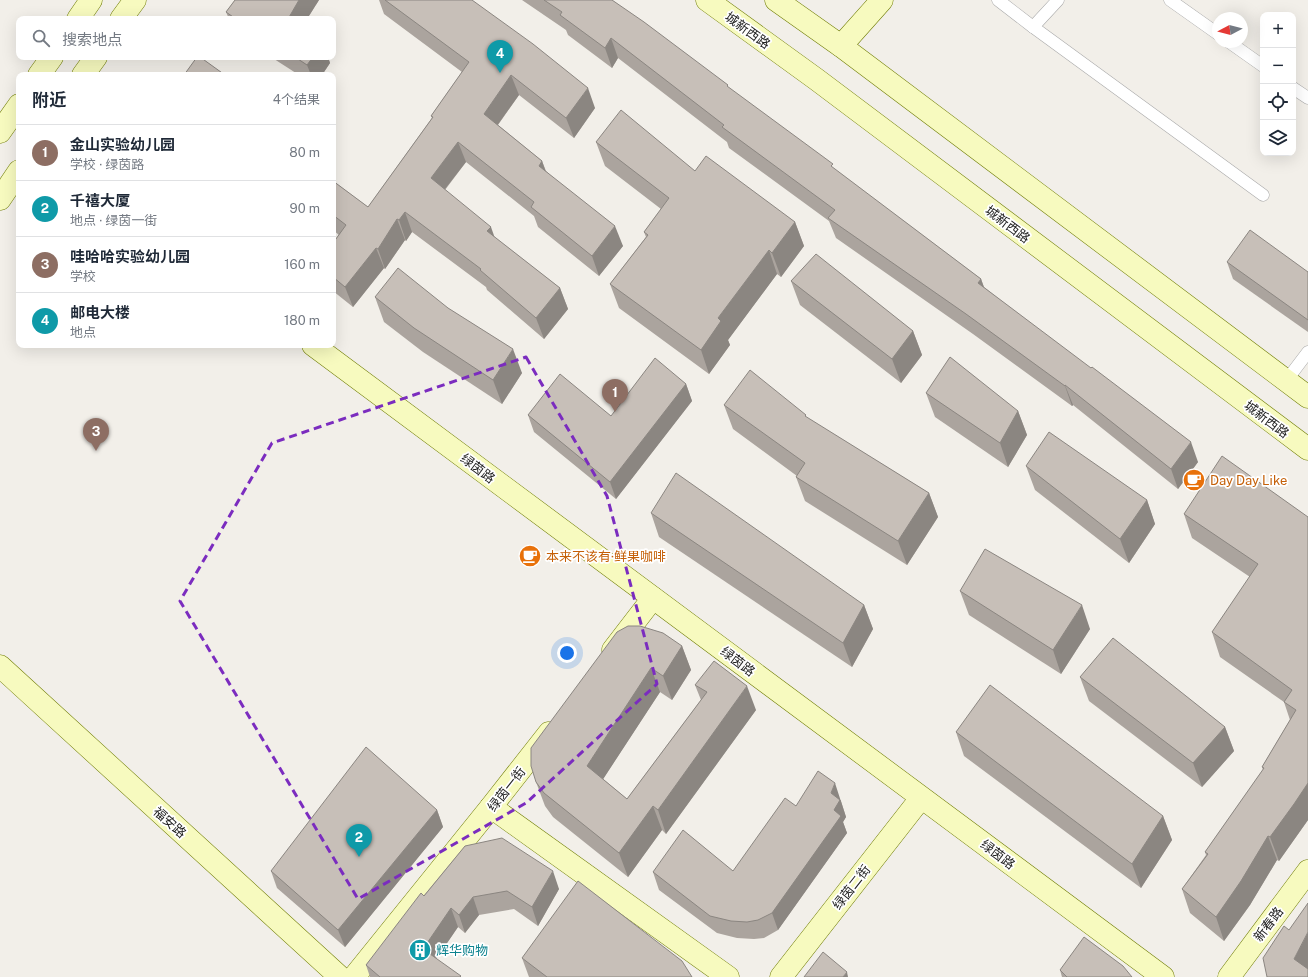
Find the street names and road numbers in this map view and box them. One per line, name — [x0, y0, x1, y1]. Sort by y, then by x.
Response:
street label: 城新西路 — [722, 9, 773, 52]
street label: 城新西路 — [982, 203, 1033, 246]
street label: 城新西路 — [1241, 398, 1292, 441]
street label: 绿茵路 — [458, 451, 498, 486]
street label: 绿茵路 — [718, 644, 758, 679]
street label: 绿茵一街 — [484, 764, 528, 814]
street label: 福安路 — [150, 804, 189, 841]
street label: 绿茵路 — [978, 837, 1018, 872]
street label: 绿茵二街 — [829, 862, 873, 912]
street label: 新春路 — [1251, 904, 1286, 944]

